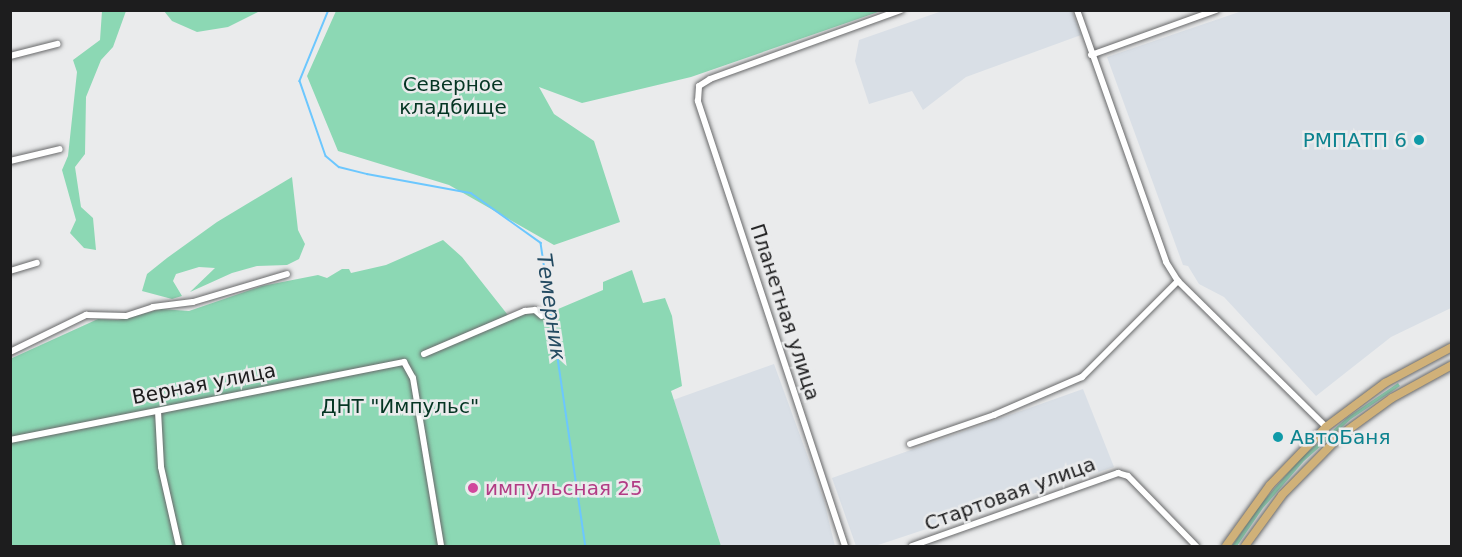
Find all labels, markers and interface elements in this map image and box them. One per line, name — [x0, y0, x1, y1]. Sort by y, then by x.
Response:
park label: Северное кладбище — [399, 72, 507, 119]
place label: РМПАТП 6 — [1303, 128, 1407, 152]
marker: РМПАТП 6 — [1412, 133, 1426, 147]
street label: Планетная улица — [745, 221, 825, 403]
water label: Темерник — [531, 252, 571, 362]
street label: Верная улица — [130, 358, 278, 410]
park label: ДНТ "Импульс" — [321, 394, 479, 418]
place label: АвтоБаня — [1290, 425, 1390, 449]
marker: АвтоБаня — [1271, 430, 1285, 444]
street label: Стартовая улица — [921, 452, 1099, 536]
place label: импульсная 25 — [485, 476, 643, 500]
marker: импульсная 25 — [466, 481, 480, 495]

